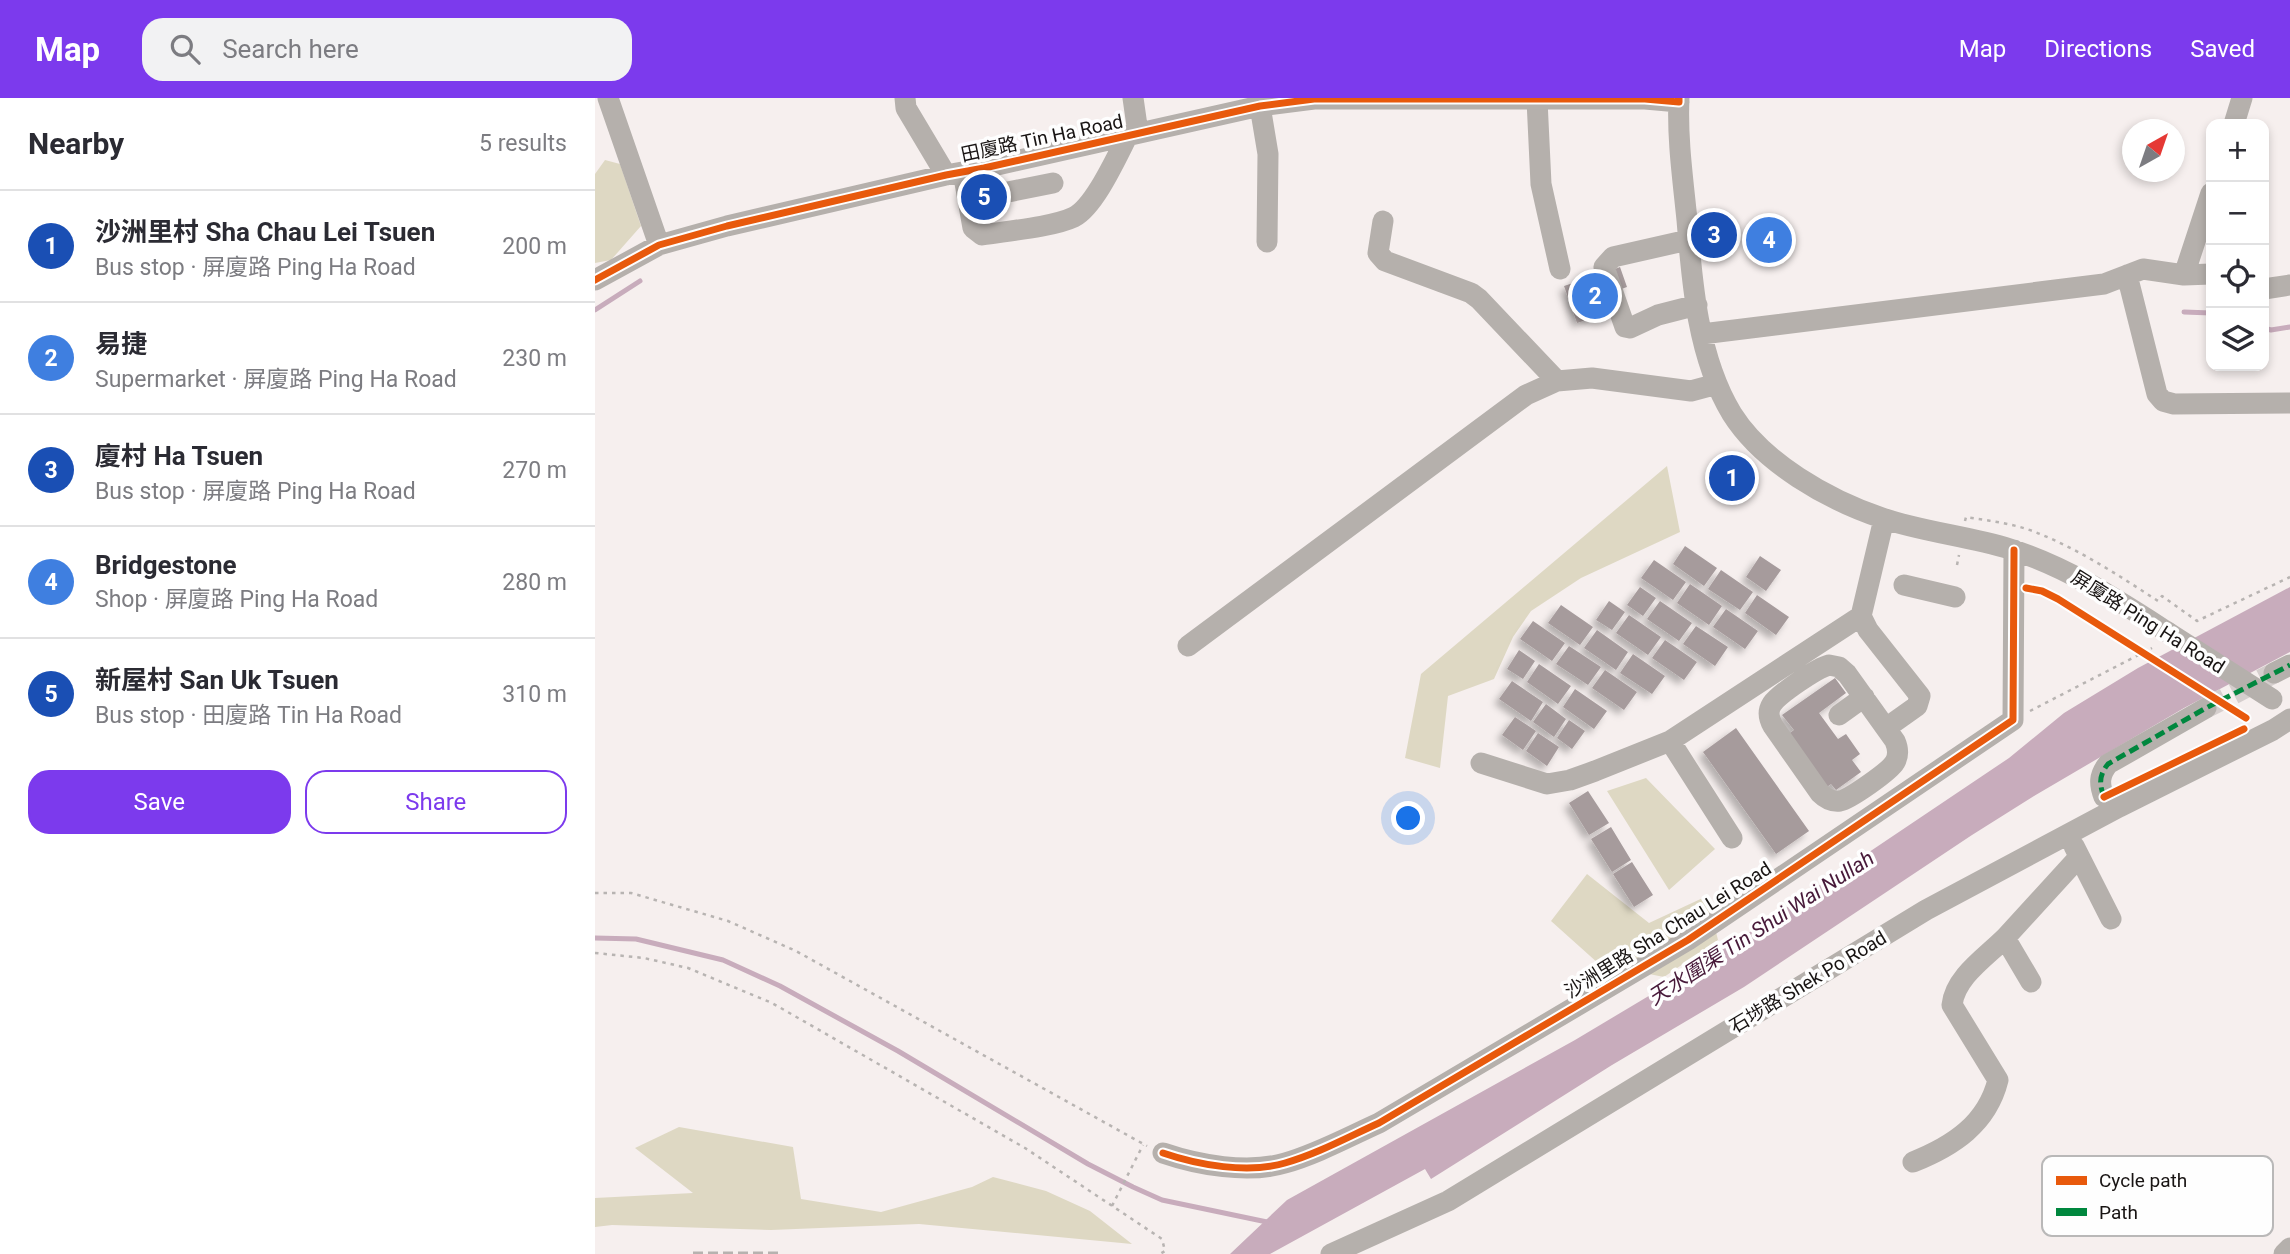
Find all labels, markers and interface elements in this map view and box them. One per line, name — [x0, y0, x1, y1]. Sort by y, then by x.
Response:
search box — [142, 18, 632, 81]
text: Map — [35, 30, 100, 69]
icon: search — [166, 30, 204, 68]
text: Search here — [222, 34, 359, 64]
text: Map — [1959, 35, 2006, 63]
text: Directions — [2044, 35, 2152, 63]
text: Saved — [2190, 35, 2255, 63]
street label: 田廈路 Tin Ha Road — [959, 110, 1125, 166]
north arrow — [2122, 119, 2185, 182]
map controls — [2206, 119, 2269, 371]
button: + — [2206, 119, 2269, 182]
text: Nearby — [28, 126, 124, 161]
text: 5 results — [479, 130, 567, 157]
pin: 5 — [961, 171, 1007, 223]
button: − — [2206, 182, 2269, 245]
pin: 3 — [1691, 209, 1737, 261]
pin: 4 — [1746, 214, 1792, 266]
text: 沙洲里村 Sha Chau Lei Tsuen — [95, 217, 435, 247]
text: 1 — [44, 233, 58, 260]
text: 200 m — [502, 233, 567, 260]
button: locate — [2206, 245, 2269, 308]
text: Bus stop · 屏廈路 Ping Ha Road — [95, 254, 416, 281]
pin: 2 — [1572, 270, 1618, 322]
button: layers — [2206, 308, 2269, 371]
text: 易捷 — [95, 329, 147, 359]
text: 2 — [44, 345, 58, 372]
text: 230 m — [502, 345, 567, 372]
text: Supermarket · 屏廈路 Ping Ha Road — [95, 366, 457, 393]
text: 廈村 Ha Tsuen — [95, 441, 263, 471]
pin: 1 — [1709, 452, 1755, 504]
text: 3 — [44, 457, 58, 484]
text: 270 m — [502, 457, 567, 484]
text: Bus stop · 屏廈路 Ping Ha Road — [95, 478, 416, 505]
text: Bridgestone — [95, 550, 237, 580]
street label: 屏廈路 Ping Ha Road — [2067, 566, 2229, 678]
text: 4 — [44, 569, 58, 596]
text: 280 m — [502, 569, 567, 596]
text: Shop · 屏廈路 Ping Ha Road — [95, 586, 378, 613]
text: 新屋村 San Uk Tsuen — [95, 665, 339, 695]
text: 5 — [44, 681, 58, 708]
text: 310 m — [502, 681, 567, 708]
text: Bus stop · 田廈路 Tin Ha Road — [95, 702, 402, 729]
button: Save — [28, 770, 291, 834]
button: Share — [305, 770, 567, 834]
your location — [1391, 801, 1425, 835]
water label: 天水圍渠 Tin Shui Wai Nullah — [1644, 846, 1878, 1010]
street label: 沙洲里路 Sha Chau Lei Road — [1561, 857, 1775, 1003]
street label: 石埗路 Shek Po Road — [1725, 926, 1891, 1038]
legend — [2042, 1156, 2273, 1236]
text: Cycle path — [2099, 1169, 2187, 1192]
text: Path — [2099, 1201, 2138, 1224]

